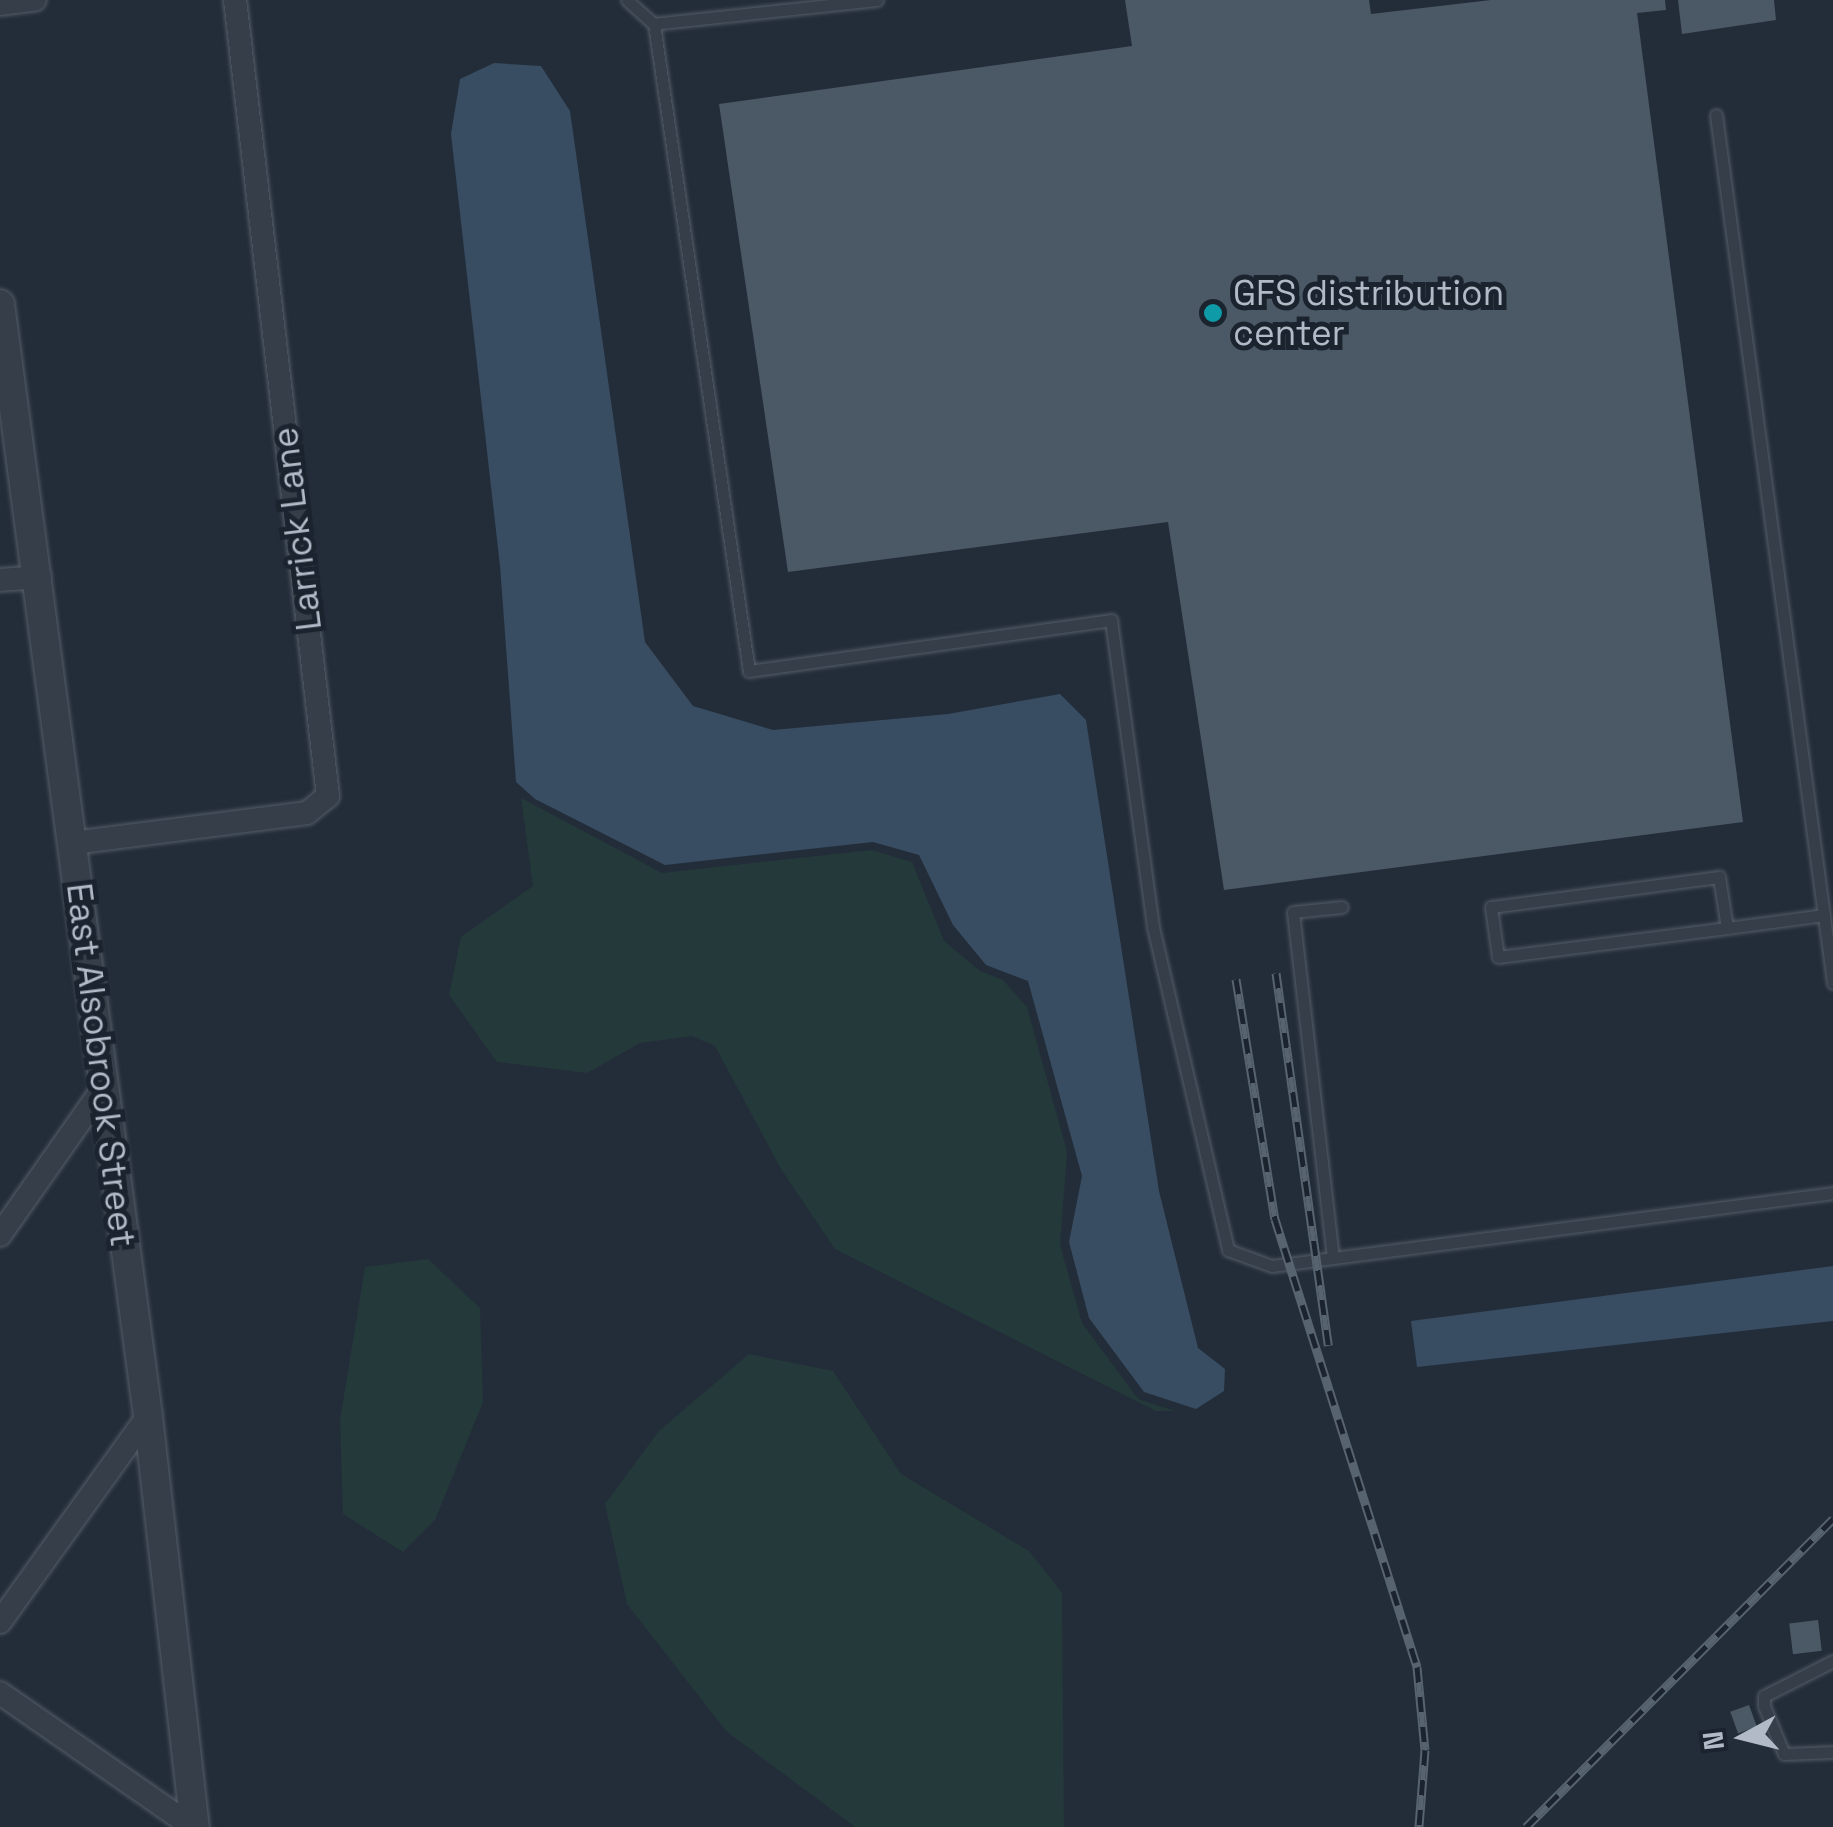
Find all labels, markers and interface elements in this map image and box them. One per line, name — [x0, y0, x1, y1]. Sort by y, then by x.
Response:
place label: GFS distribution center — [1233, 272, 1504, 354]
marker: GFS distribution center — [1202, 302, 1224, 324]
street label: Larrick Lane — [264, 425, 330, 633]
street label: East Alsobrook Street — [58, 880, 144, 1250]
north arrow — [1693, 1687, 1793, 1787]
text: N — [1694, 1729, 1732, 1752]

